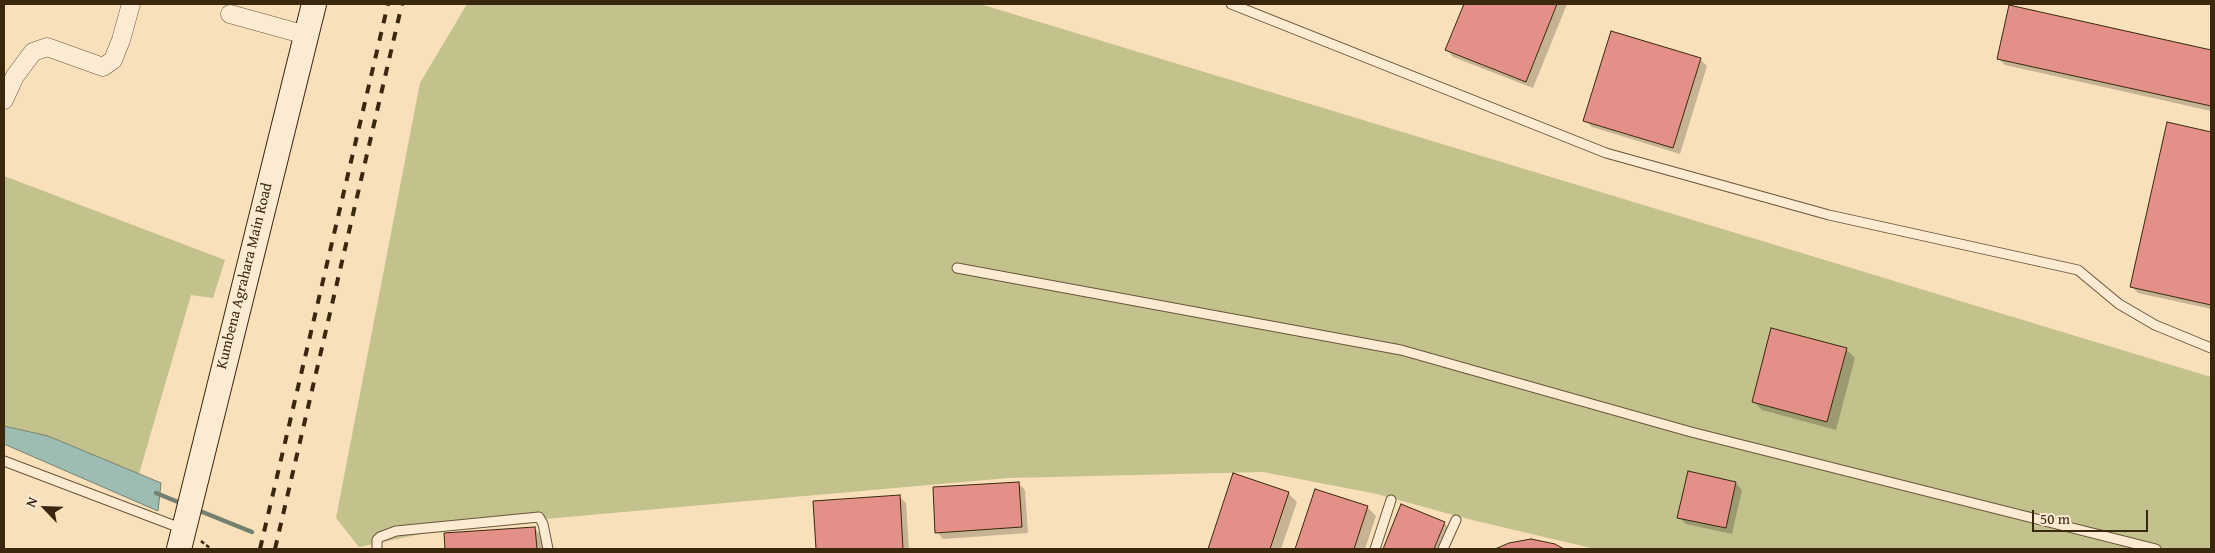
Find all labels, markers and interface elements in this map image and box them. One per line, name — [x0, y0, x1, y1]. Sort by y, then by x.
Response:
street label: Kumbena Agrahara Main Road — [213, 181, 277, 371]
north arrow — [20, 483, 70, 533]
text: N — [20, 494, 42, 510]
scale bar — [2035, 500, 2151, 532]
text: 50 m — [2040, 508, 2070, 529]

